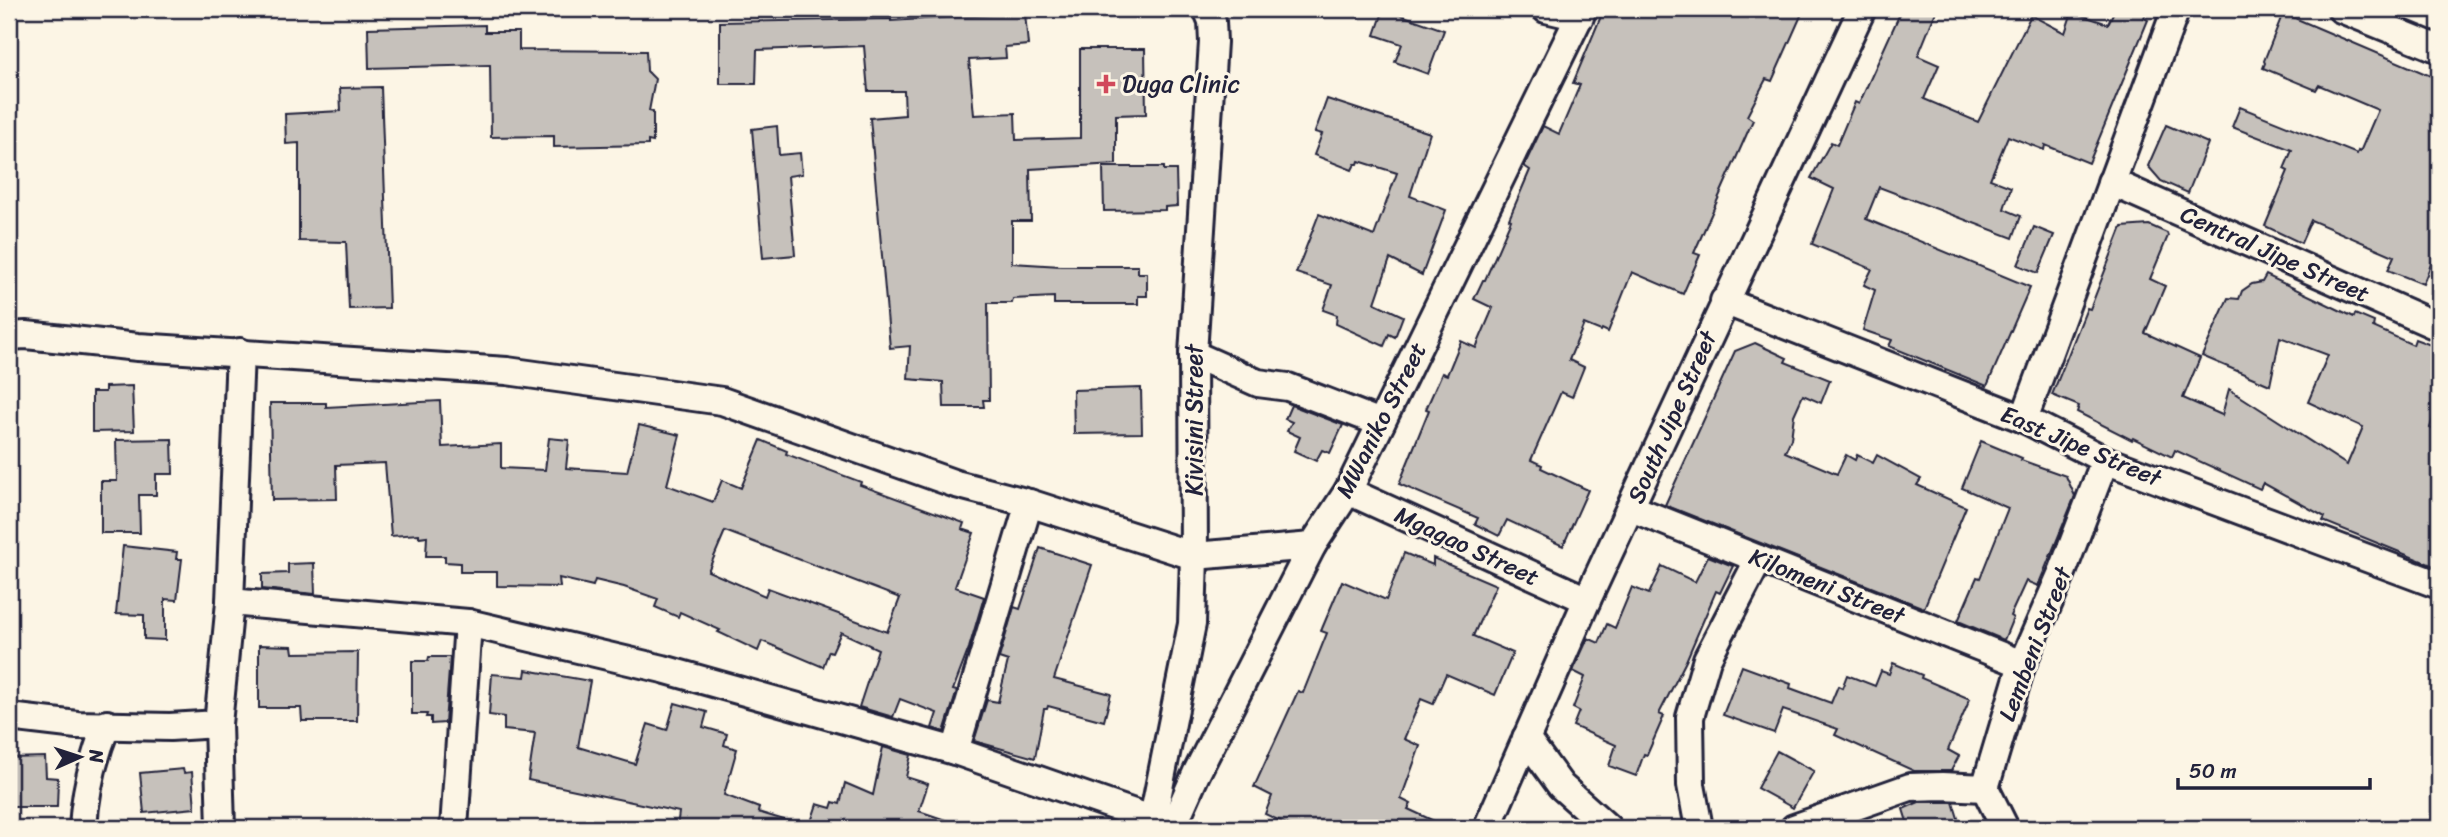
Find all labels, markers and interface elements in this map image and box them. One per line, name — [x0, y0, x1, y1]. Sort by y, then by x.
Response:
place label: Duga Clinic — [1122, 63, 1240, 105]
marker: Duga Clinic — [1096, 74, 1116, 94]
street label: Central Jipe Street — [2173, 193, 2377, 315]
street label: South Jipe Street — [1615, 323, 1729, 510]
street label: MWaniko Street — [1324, 334, 1438, 506]
street label: Kivisini Street — [1173, 343, 1215, 496]
street label: East Jipe Street — [1994, 393, 2169, 499]
street label: Mgagao Street — [1388, 494, 1546, 598]
street label: Kilomeni Street — [1743, 536, 1913, 637]
street label: Lembeni Street — [1986, 559, 2084, 727]
north arrow — [46, 722, 116, 792]
scale bar — [2178, 746, 2371, 790]
text: N — [80, 748, 113, 764]
text: 50 m — [2189, 752, 2237, 790]

